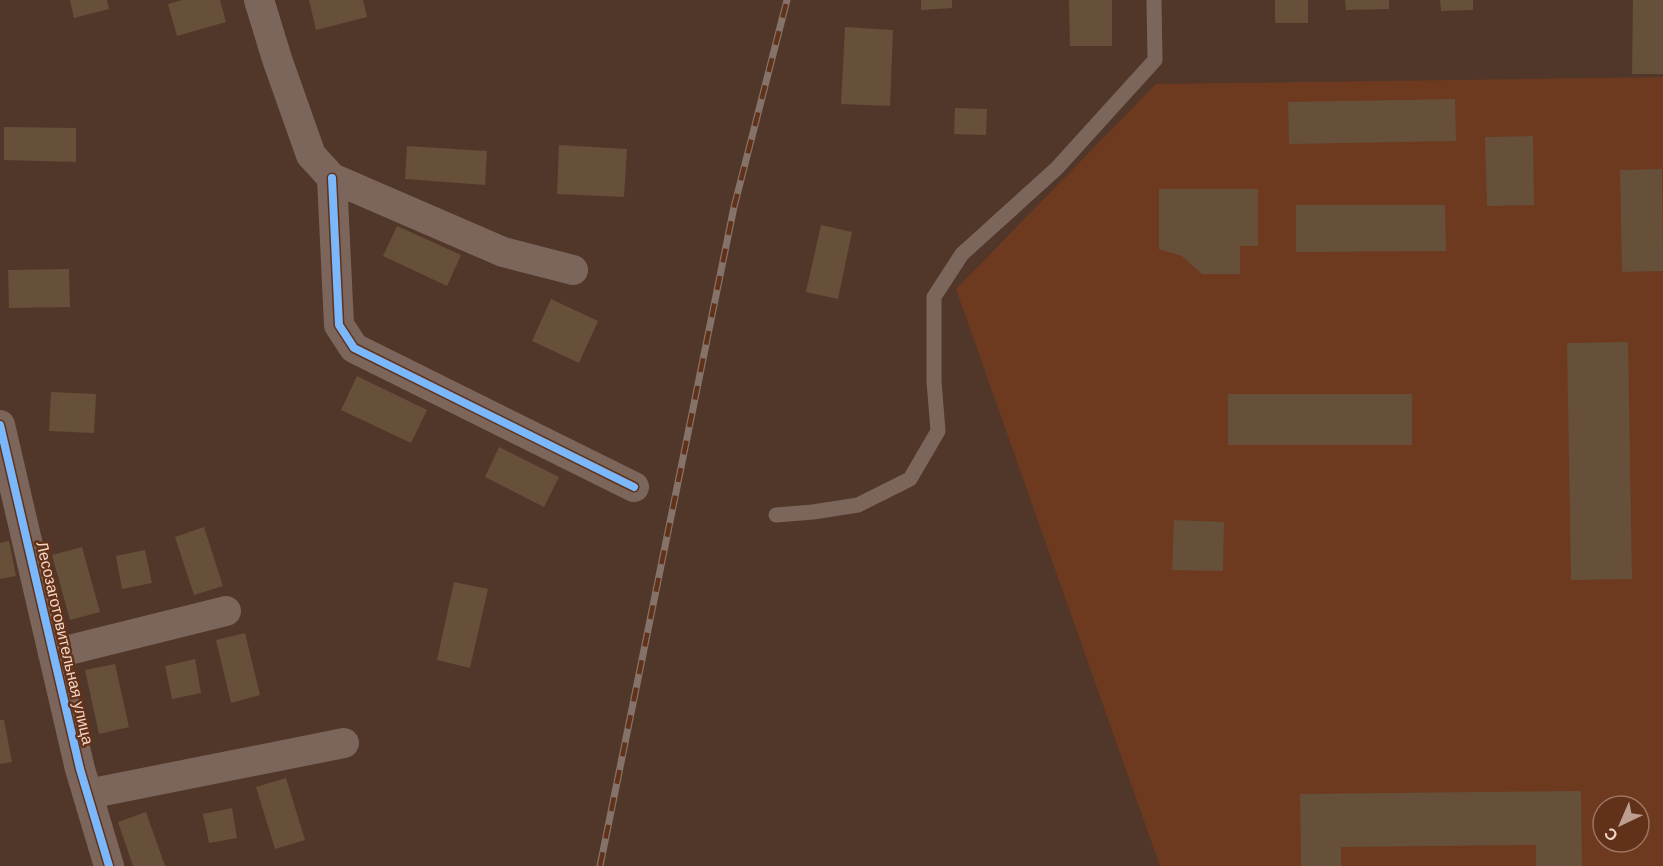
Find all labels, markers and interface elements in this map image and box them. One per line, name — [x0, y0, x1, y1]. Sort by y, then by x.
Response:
street label: Лесозаготовительная улица — [33, 540, 97, 746]
north arrow — [1591, 794, 1651, 854]
text: С — [1601, 824, 1621, 845]

